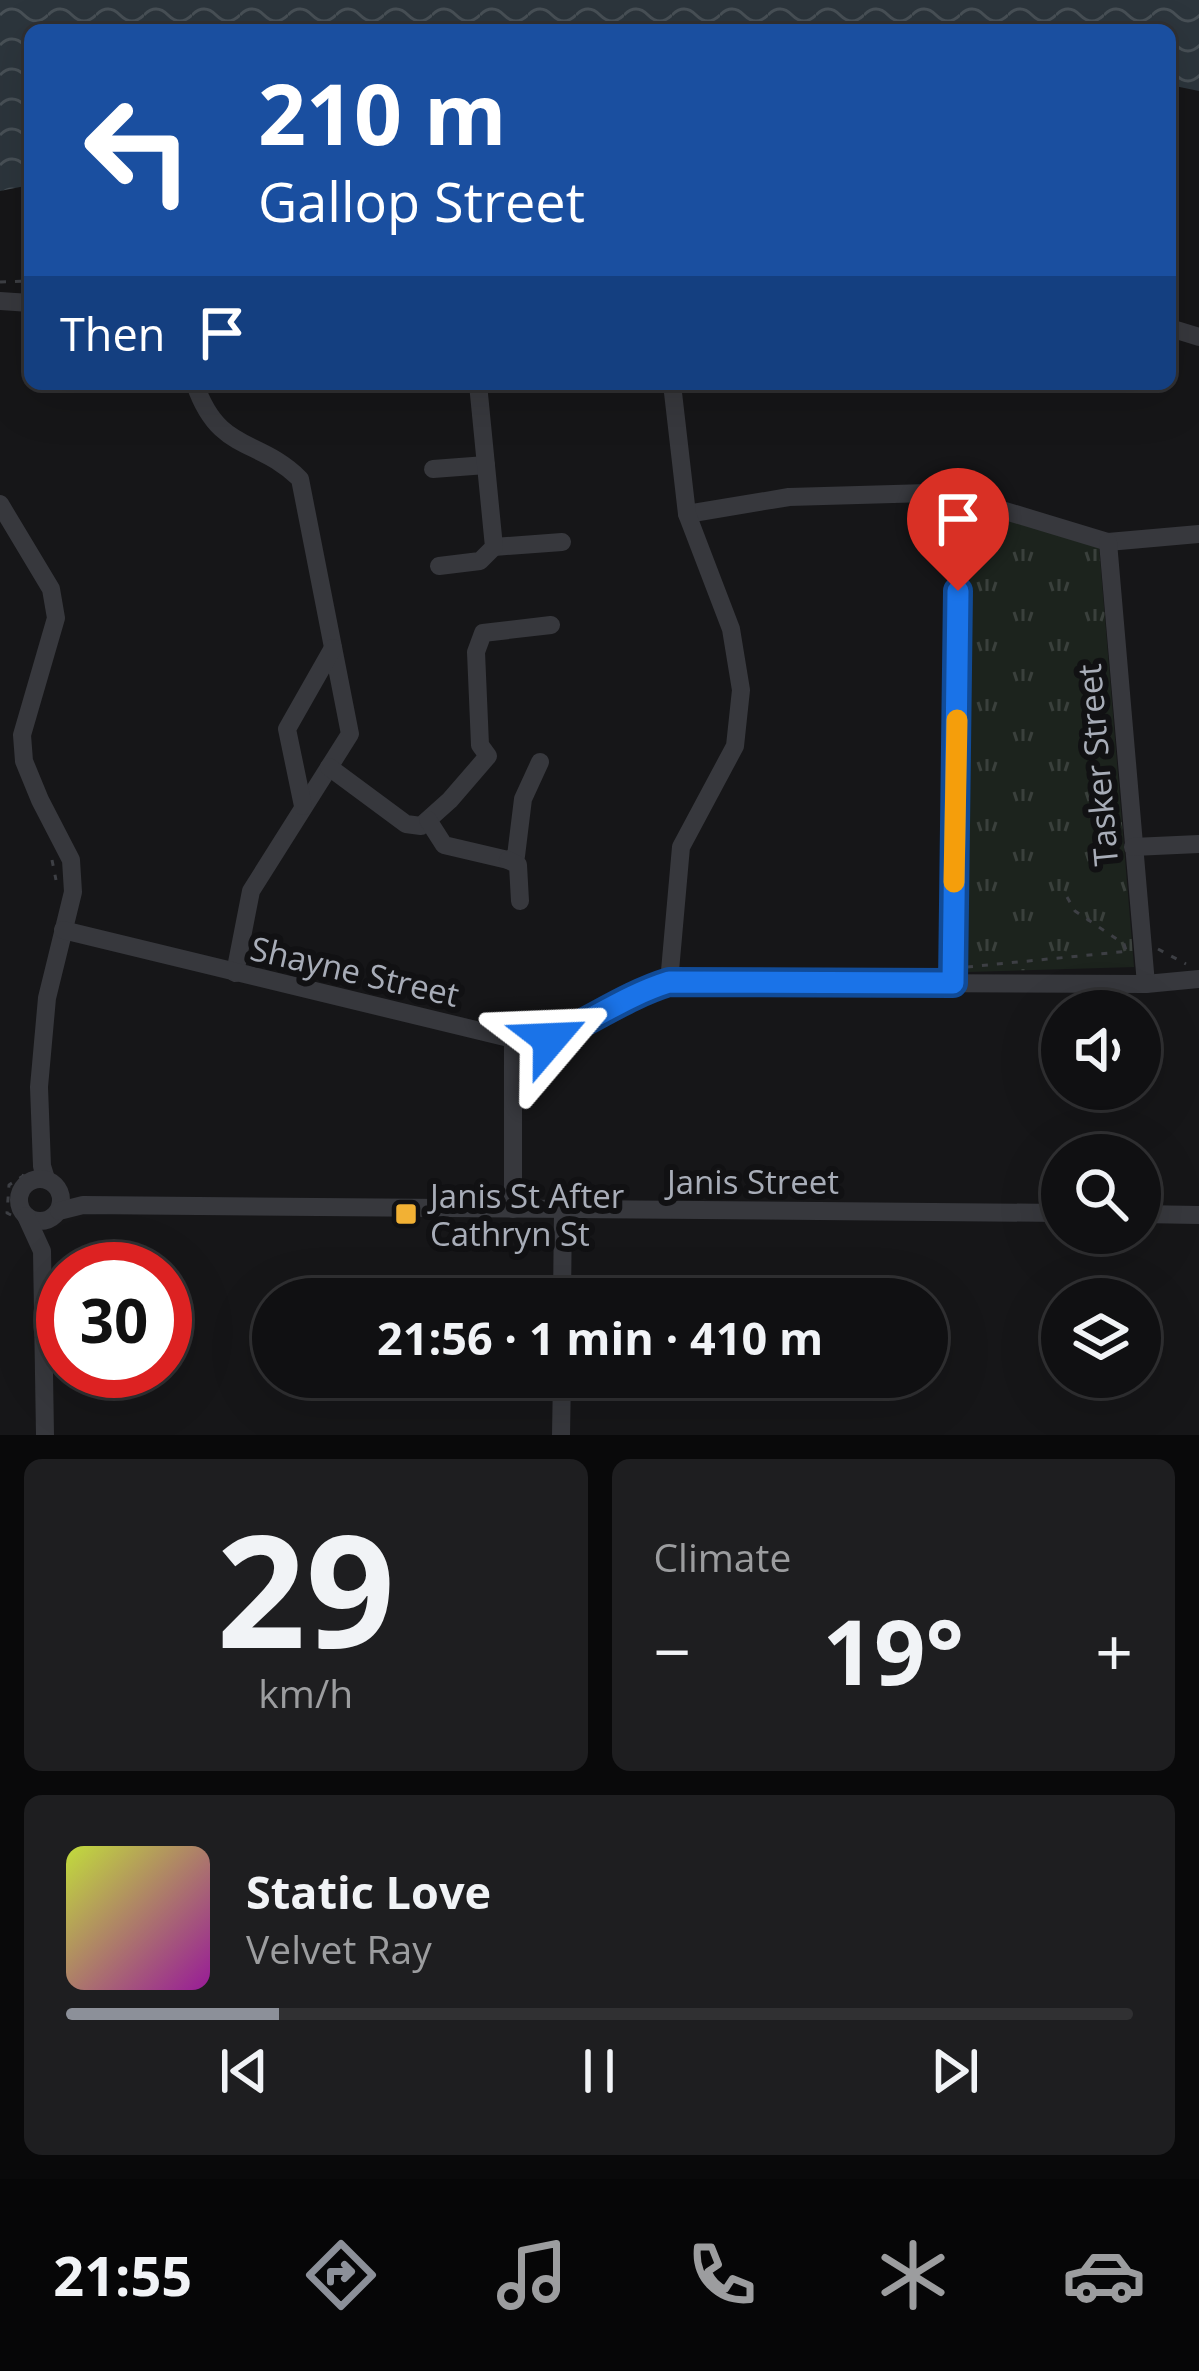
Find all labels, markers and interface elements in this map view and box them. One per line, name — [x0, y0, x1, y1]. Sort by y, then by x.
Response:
text: 210 m — [258, 55, 506, 170]
icon: left — [60, 72, 216, 228]
text: Gallop Street — [258, 164, 585, 238]
icon: arrive — [189, 300, 255, 366]
text: Then — [60, 303, 165, 364]
pin — [907, 468, 1009, 591]
icon: arrive — [925, 486, 991, 552]
street label: Tasker Street — [1066, 662, 1128, 868]
street label: Shayne Street — [246, 925, 464, 1017]
position arrow — [487, 976, 613, 1102]
map controls — [1041, 990, 1161, 1398]
button: sound — [1041, 990, 1161, 1110]
button: search — [1041, 1134, 1161, 1254]
street label: Janis Street — [664, 1159, 839, 1204]
place label: Janis St After Cathryn St — [427, 1173, 624, 1256]
marker: Janis St After Cathryn St — [393, 1201, 419, 1227]
speed limit sign: 30 — [36, 1242, 192, 1398]
button: layers — [1041, 1278, 1161, 1398]
text: 21:56 · 1 min · 410 m — [377, 1307, 823, 1368]
text: 29 — [217, 1481, 395, 1694]
text: Climate — [654, 1530, 791, 1583]
text: 19° — [823, 1589, 964, 1711]
text: − — [654, 1605, 691, 1695]
text: + — [1095, 1605, 1133, 1695]
text: km/h — [258, 1666, 353, 1719]
text: Static Love — [246, 1861, 491, 1922]
text: Velvet Ray — [246, 1922, 432, 1975]
icon: previous — [211, 2038, 277, 2104]
icon: pause — [566, 2038, 632, 2104]
icon: next — [922, 2038, 988, 2104]
icon: directions — [299, 2233, 383, 2317]
icon: music — [490, 2233, 574, 2317]
icon: phone — [680, 2233, 764, 2317]
icon: climate — [871, 2233, 955, 2317]
icon: car — [1062, 2233, 1146, 2317]
text: 21:55 — [53, 2238, 192, 2312]

